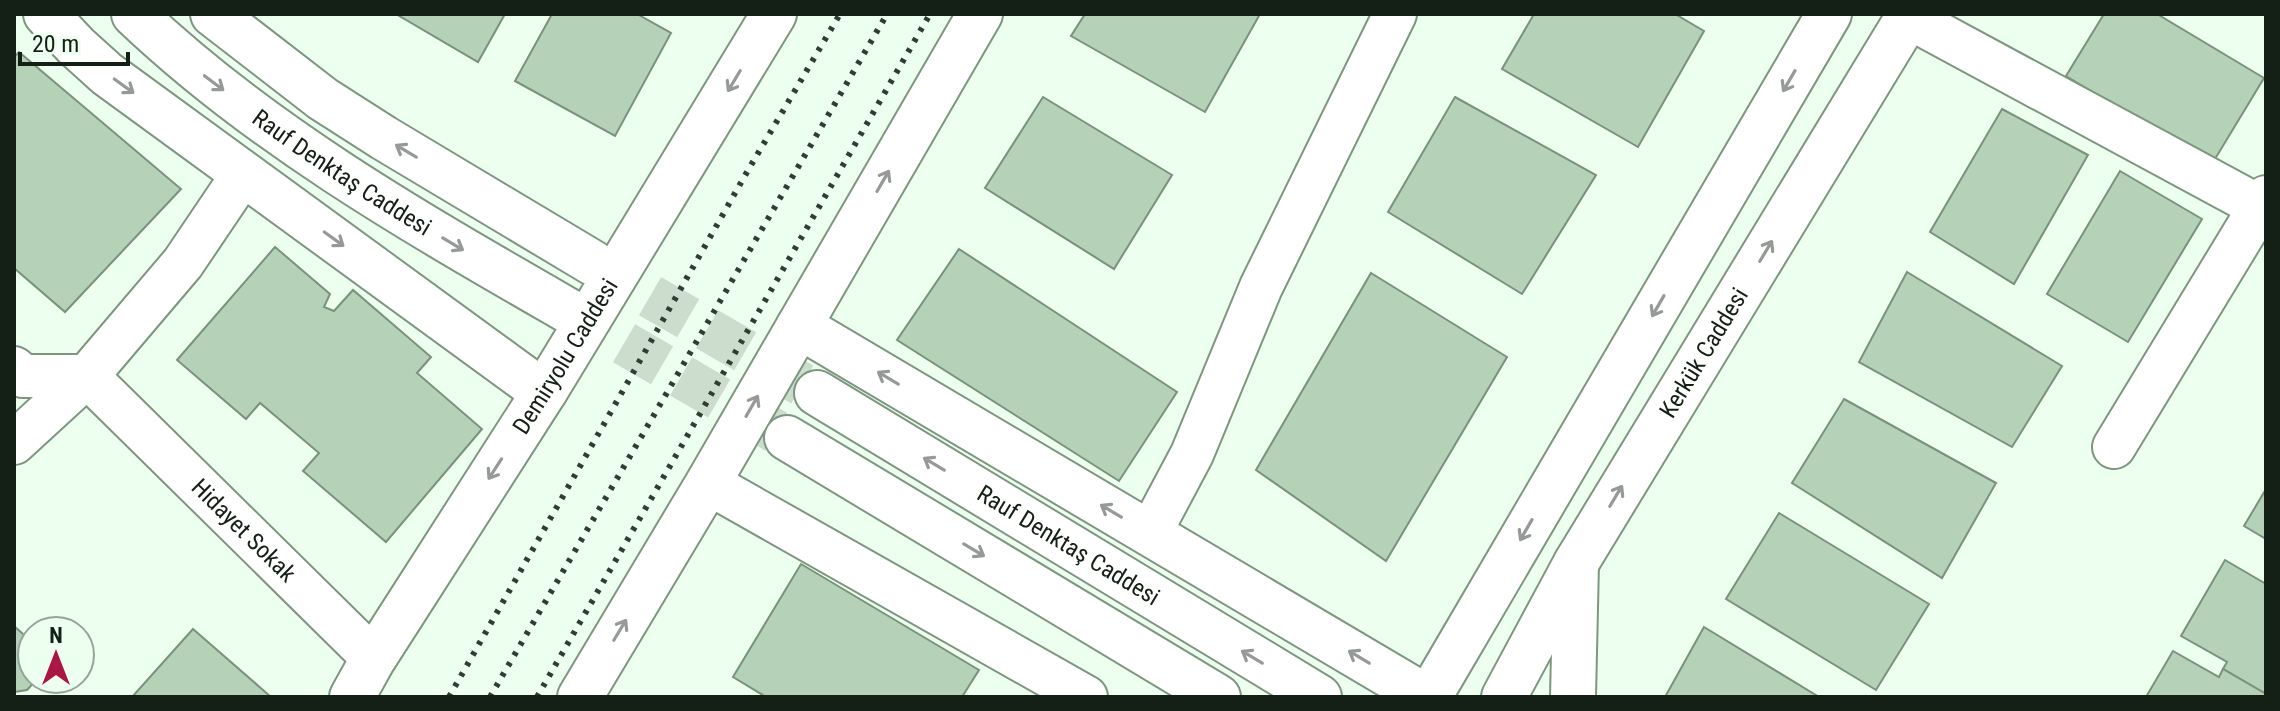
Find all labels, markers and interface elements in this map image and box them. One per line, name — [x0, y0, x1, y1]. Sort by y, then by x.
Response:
scale bar — [20, 16, 128, 66]
text: 20 m — [32, 30, 79, 58]
one-way arrow — [726, 69, 742, 92]
one-way arrow — [1781, 69, 1797, 92]
one-way arrow — [203, 74, 224, 91]
one-way arrow — [112, 78, 134, 94]
street label: Rauf Denktaş Caddesi — [247, 104, 436, 241]
one-way arrow — [395, 143, 418, 159]
one-way arrow — [875, 170, 891, 193]
one-way arrow — [322, 231, 344, 248]
one-way arrow — [441, 236, 464, 252]
one-way arrow — [1758, 240, 1774, 263]
street label: Demiryolu Caddesi — [507, 274, 624, 439]
street label: Kerkük Caddesi — [1654, 283, 1754, 423]
one-way arrow — [1650, 294, 1666, 317]
one-way arrow — [877, 370, 900, 386]
one-way arrow — [744, 395, 760, 418]
one-way arrow — [923, 456, 946, 472]
one-way arrow — [487, 457, 503, 480]
street label: Hidayet Sokak — [186, 473, 302, 588]
street label: Rauf Denktaş Caddesi — [972, 479, 1165, 611]
one-way arrow — [1608, 486, 1625, 508]
one-way arrow — [1100, 502, 1123, 518]
one-way arrow — [1518, 518, 1534, 541]
one-way arrow — [962, 542, 985, 558]
north arrow — [16, 615, 96, 695]
one-way arrow — [612, 619, 628, 642]
text: N — [49, 623, 63, 648]
one-way arrow — [1241, 648, 1264, 664]
one-way arrow — [1348, 649, 1371, 665]

